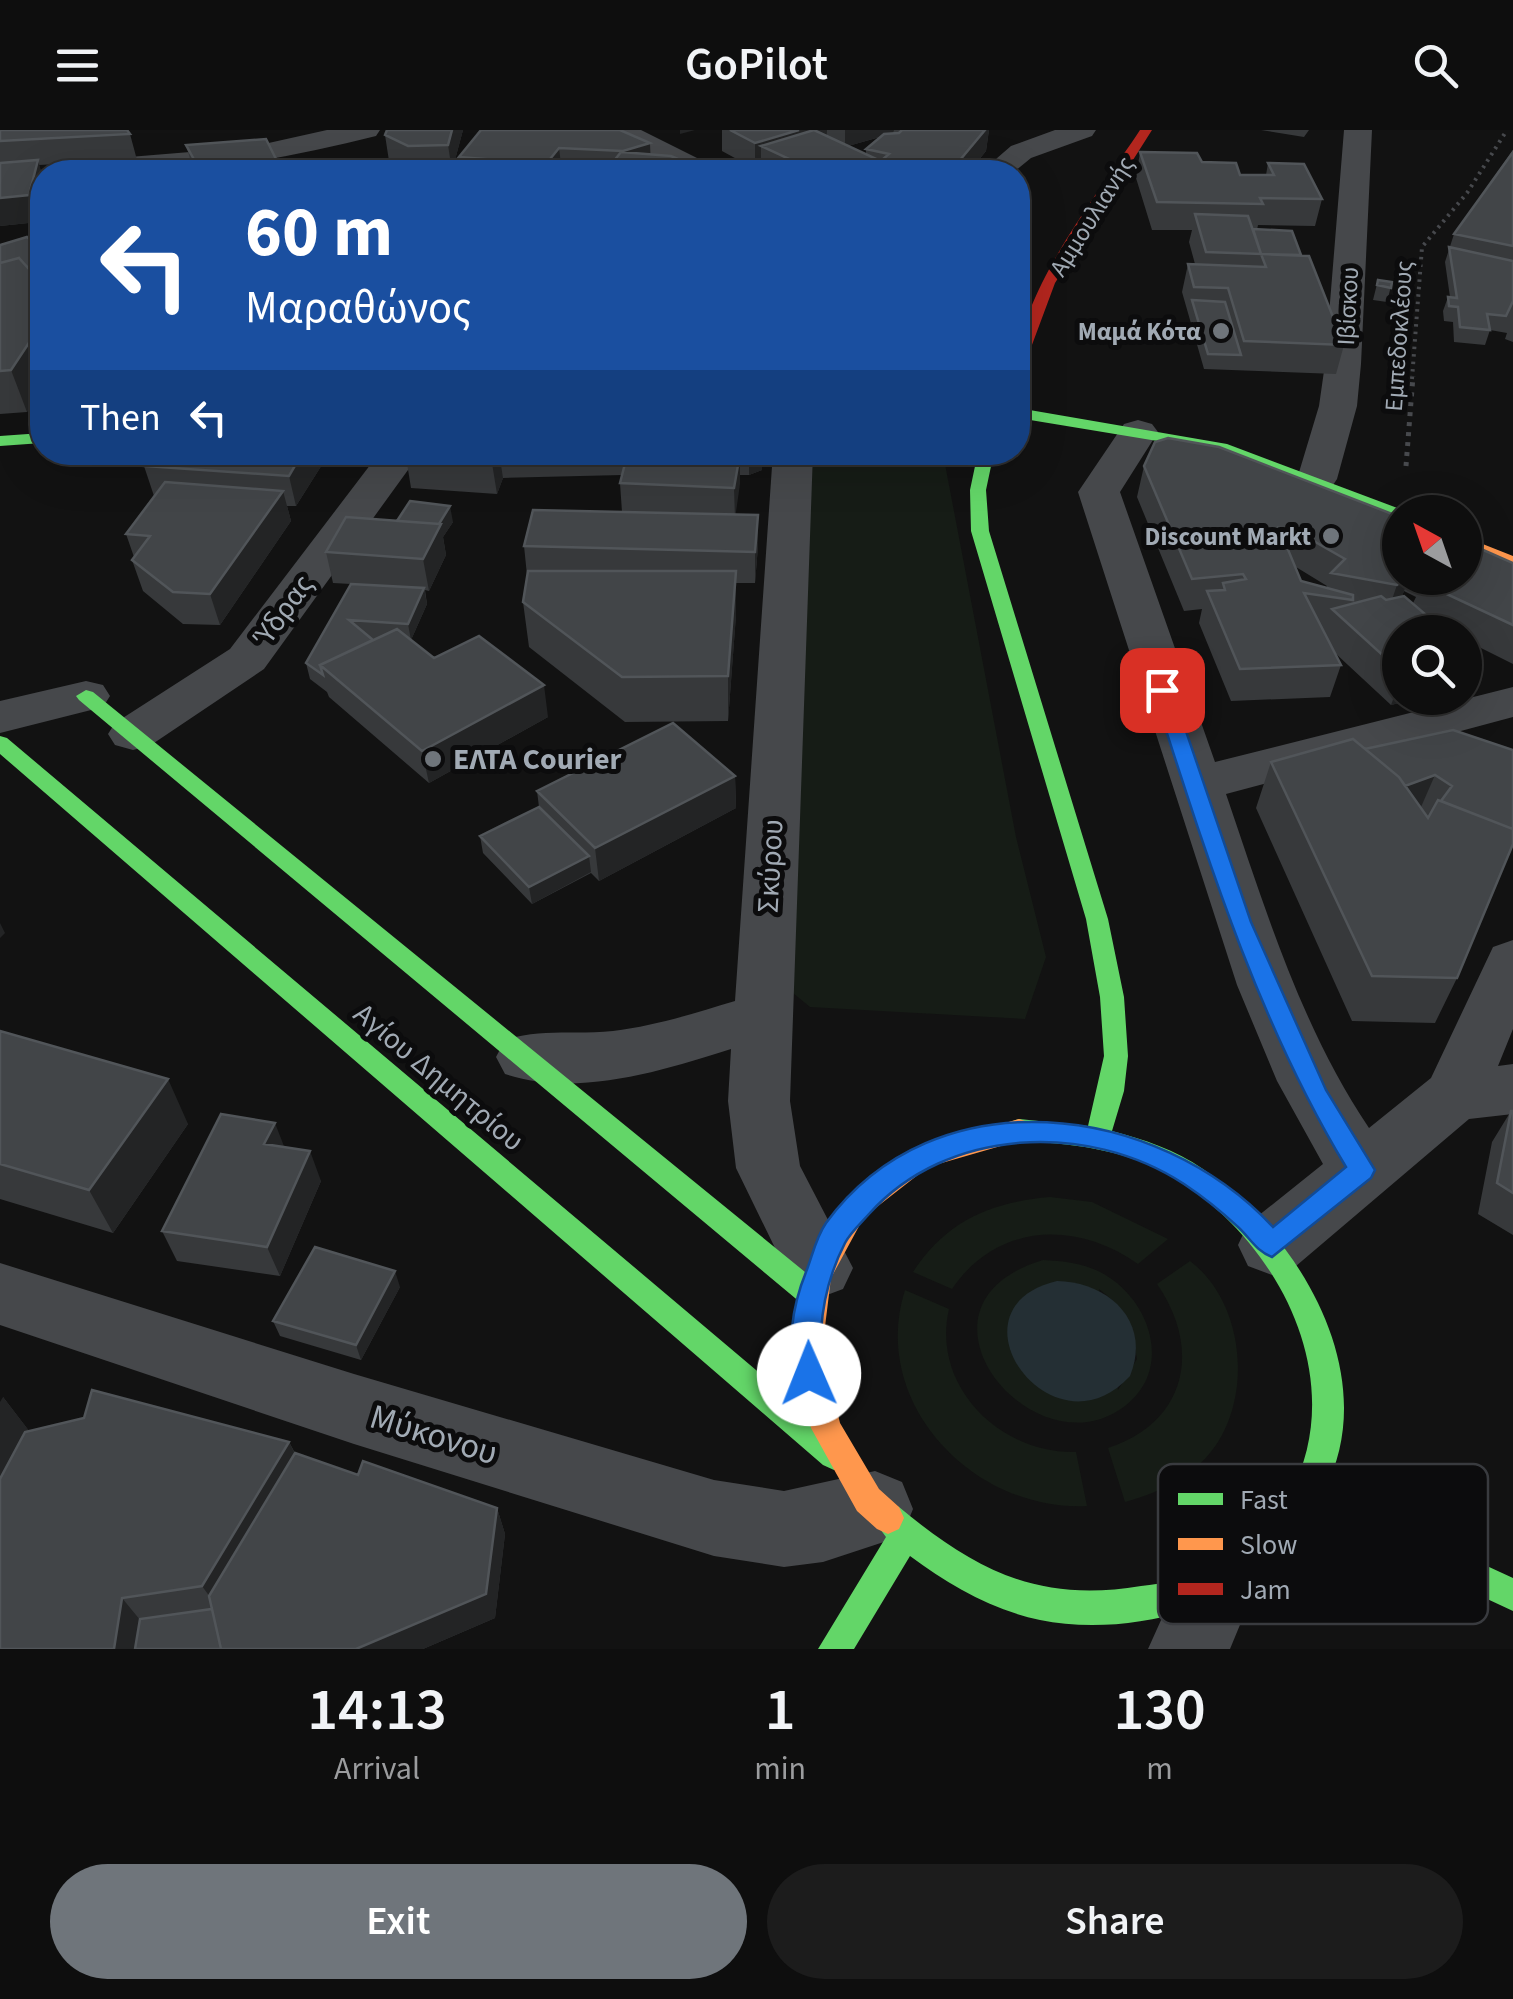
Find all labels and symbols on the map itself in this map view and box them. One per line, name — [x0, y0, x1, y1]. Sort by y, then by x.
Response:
street label: Αμμουλιανής — [1041, 149, 1143, 284]
street label: Εμπεδοκλέους — [1376, 259, 1422, 413]
street label: Ιβίσκου — [1328, 266, 1368, 346]
place label: Μαμά Κότα — [1078, 314, 1201, 350]
marker: Μαμά Κότα — [1210, 320, 1232, 342]
north arrow — [1382, 495, 1482, 595]
place label: Discount Markt — [1145, 519, 1311, 555]
marker: Discount Markt — [1320, 525, 1342, 547]
street label: Ύδρας — [242, 566, 324, 656]
pin — [1120, 648, 1205, 733]
place label: ΕΛΤΑ Courier — [453, 738, 622, 781]
marker: ΕΛΤΑ Courier — [422, 748, 444, 770]
street label: Σκύρου — [747, 818, 794, 914]
street label: Αγίου Δημητρίου — [344, 993, 533, 1162]
position arrow — [757, 1322, 861, 1426]
street label: Μύκονου — [364, 1392, 504, 1478]
legend — [1158, 1464, 1488, 1624]
text: Fast — [1240, 1480, 1288, 1520]
text: Slow — [1240, 1525, 1297, 1565]
text: Jam — [1240, 1570, 1291, 1610]

